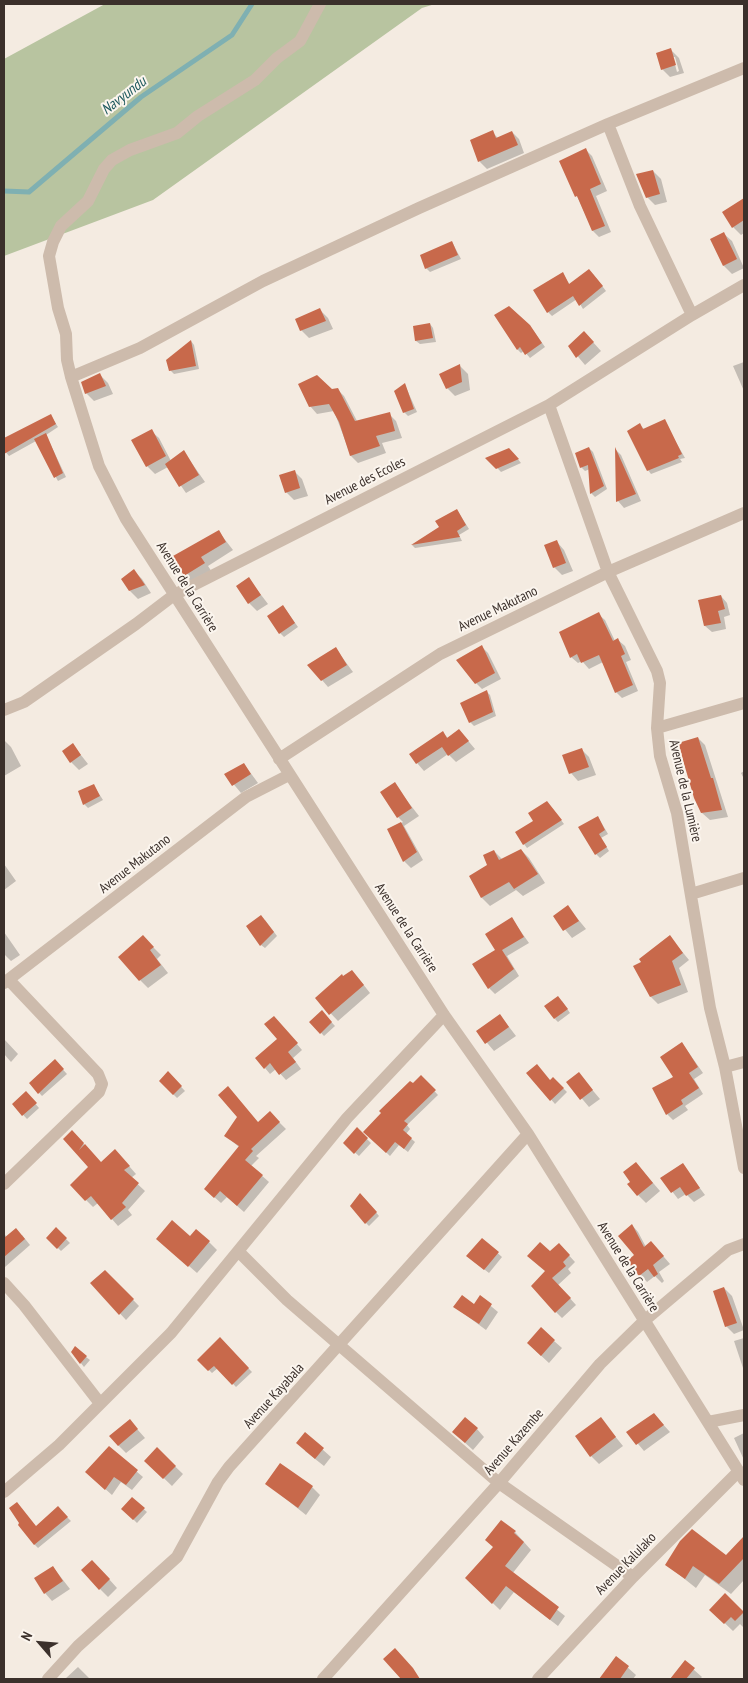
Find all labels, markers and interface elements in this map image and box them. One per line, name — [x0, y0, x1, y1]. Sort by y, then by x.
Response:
water label: Navyundu — [98, 73, 150, 119]
street label: Avenue des Ecoles — [322, 453, 408, 509]
street label: Avenue de la Carrière — [153, 539, 221, 635]
street label: Avenue Makutano — [456, 583, 540, 635]
street label: Avenue de la Lumière — [665, 738, 705, 844]
street label: Avenue Makutano — [96, 831, 174, 897]
street label: Avenue de la Carrière — [371, 880, 441, 976]
street label: Avenue de la Carrière — [594, 1219, 662, 1315]
street label: Avenue Kayabala — [240, 1360, 308, 1432]
street label: Avenue Kazembe — [481, 1405, 547, 1479]
street label: Avenue Kalulako — [592, 1529, 660, 1599]
north arrow — [15, 1618, 65, 1668]
text: N — [17, 1629, 36, 1644]

